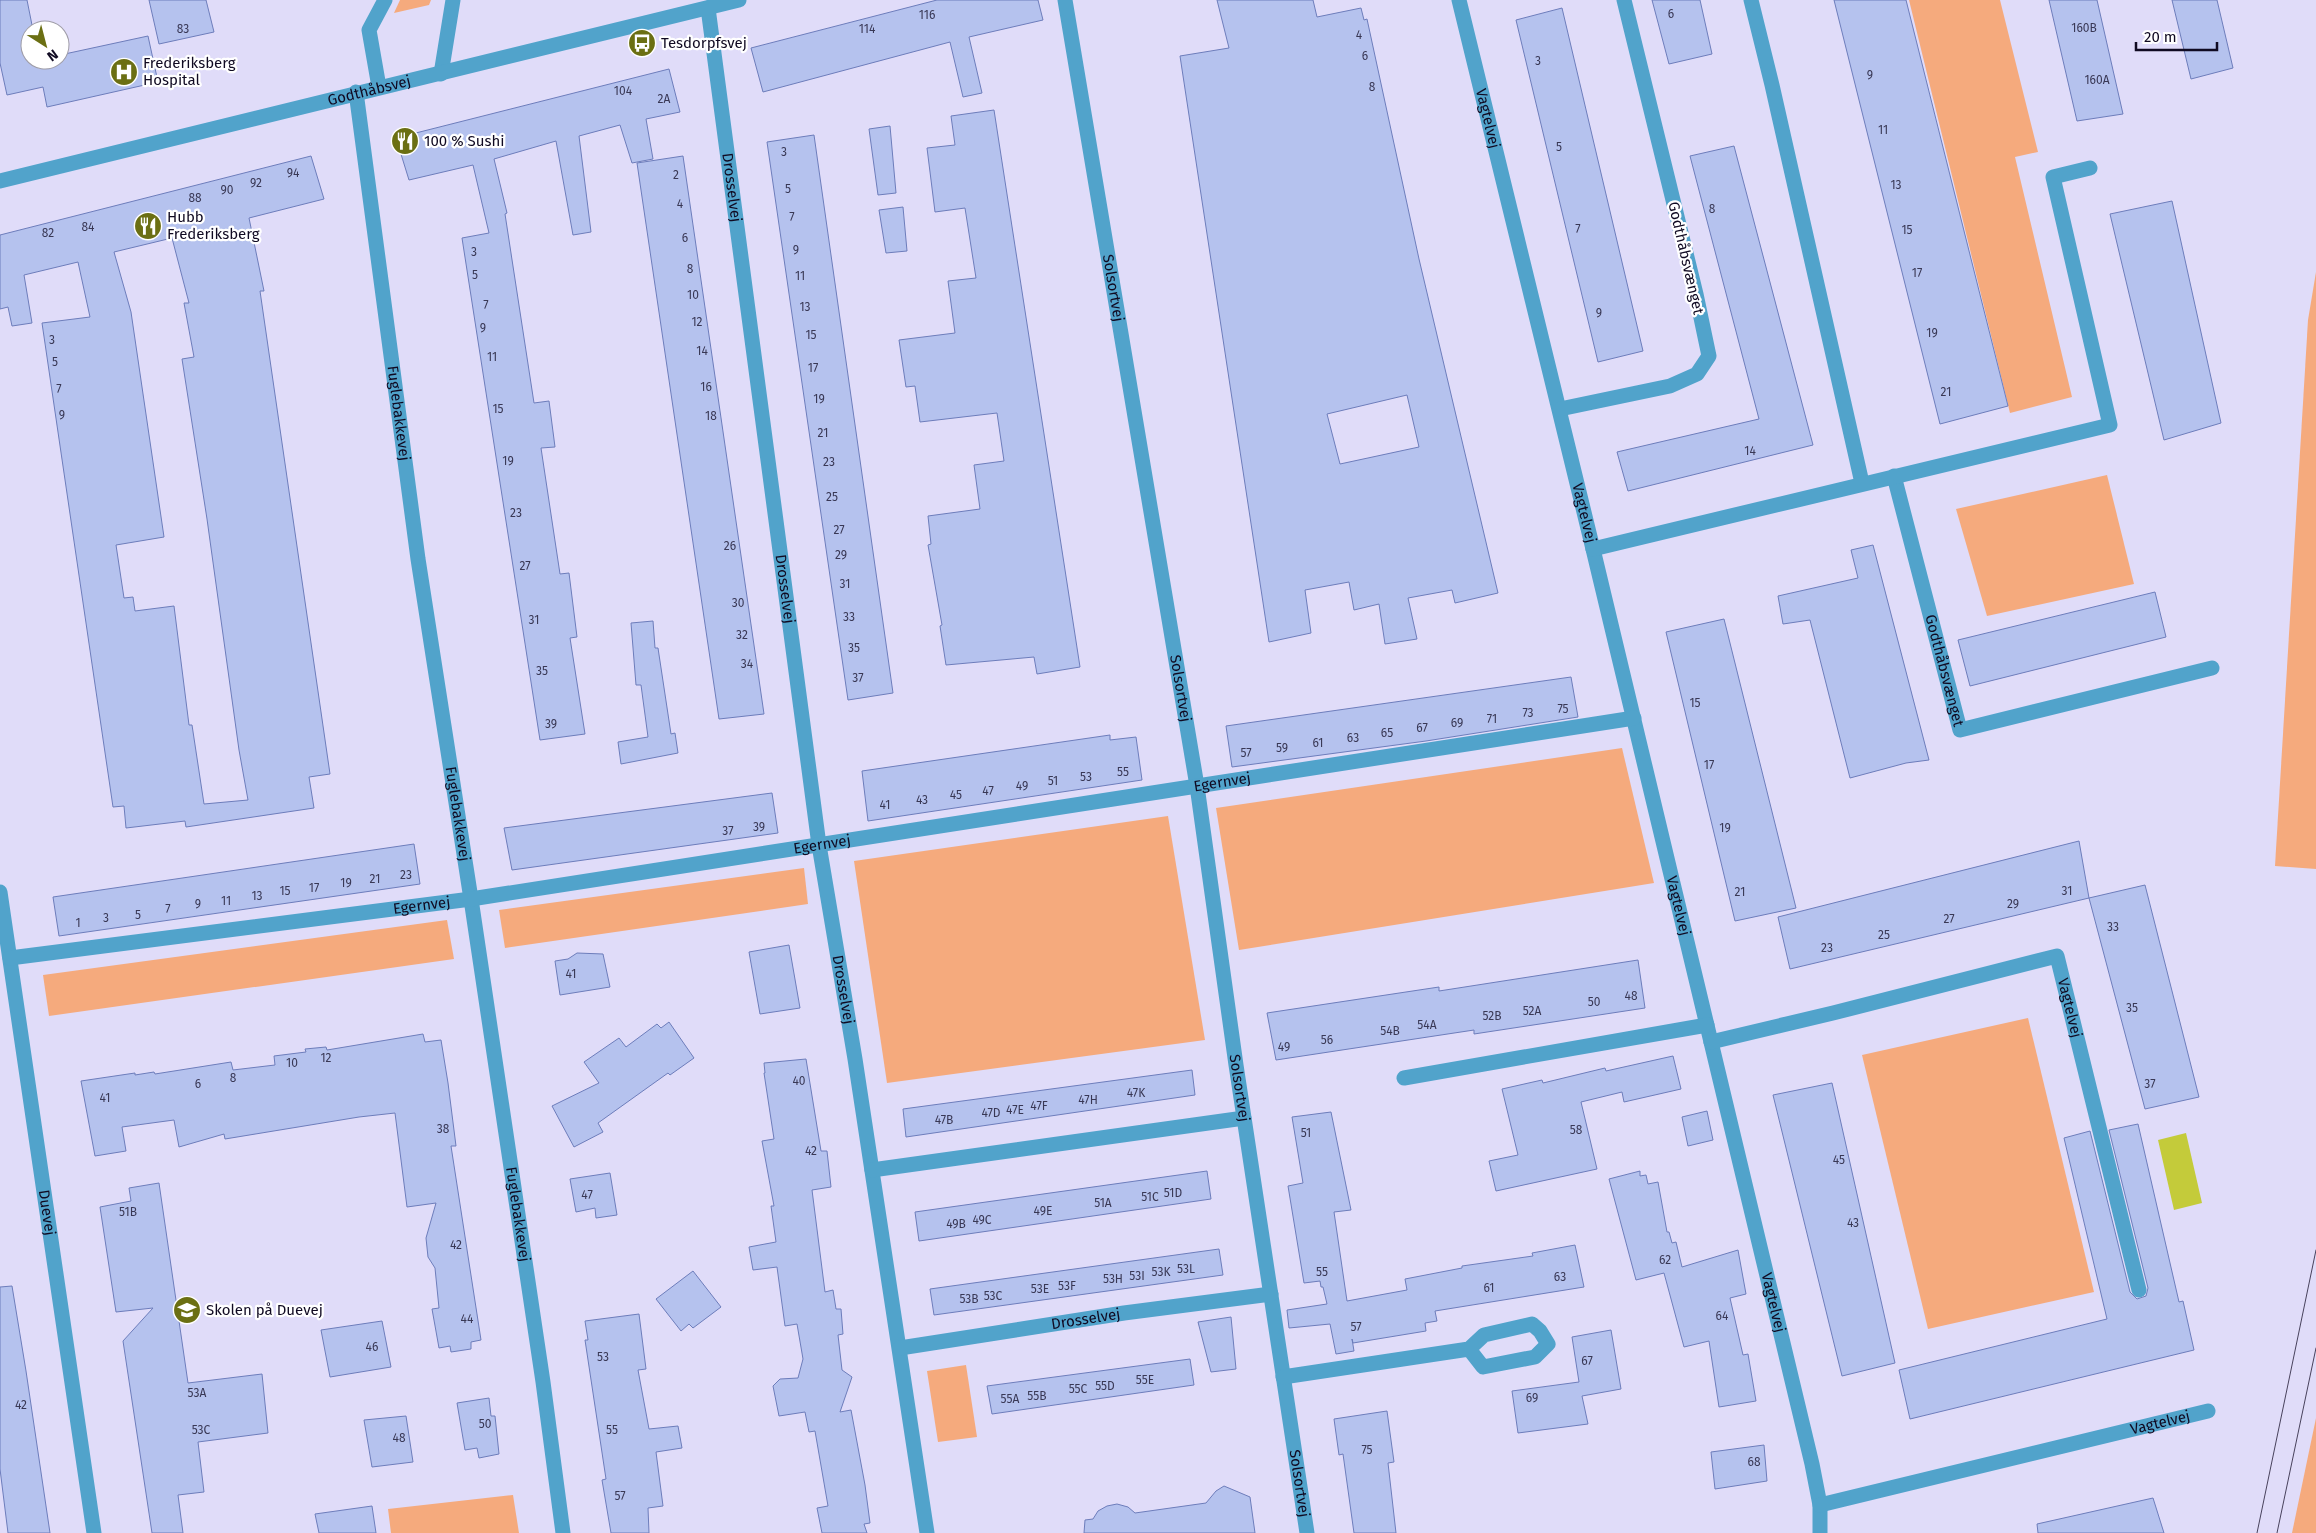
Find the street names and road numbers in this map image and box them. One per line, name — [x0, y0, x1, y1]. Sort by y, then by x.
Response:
street label: Godthåbsvej — [326, 72, 413, 109]
street label: Vagtelvej — [1472, 87, 1504, 150]
street label: Drosselvej — [718, 152, 745, 223]
street label: Godthåbsvænget — [1664, 200, 1708, 317]
street label: Solsortvej — [1099, 253, 1128, 323]
street label: Fuglebakkevej — [383, 364, 414, 462]
street label: Vagtelvej — [1568, 481, 1600, 545]
street label: Drosselvej — [772, 553, 799, 625]
street label: Godthåbsvænget — [1921, 613, 1968, 729]
street label: Solsortvej — [1166, 653, 1195, 723]
street label: Fuglebakkevej — [441, 765, 474, 863]
street label: Egernvej — [1192, 769, 1252, 795]
street label: Egernvej — [792, 831, 852, 858]
street label: Vagtelvej — [1663, 874, 1694, 938]
street label: Egernvej — [392, 893, 451, 918]
street label: Drosselvej — [829, 954, 858, 1026]
street label: Vagtelvej — [2054, 976, 2086, 1040]
street label: Solsortvej — [1226, 1053, 1253, 1123]
street label: Fuglebakkevej — [502, 1166, 534, 1263]
street label: Duevej — [35, 1188, 59, 1237]
street label: Vagtelvej — [1758, 1271, 1789, 1334]
street label: Drosselvej — [1050, 1305, 1122, 1333]
street label: Vagtelvej — [2128, 1407, 2192, 1439]
street label: Solsortvej — [1285, 1449, 1313, 1518]

